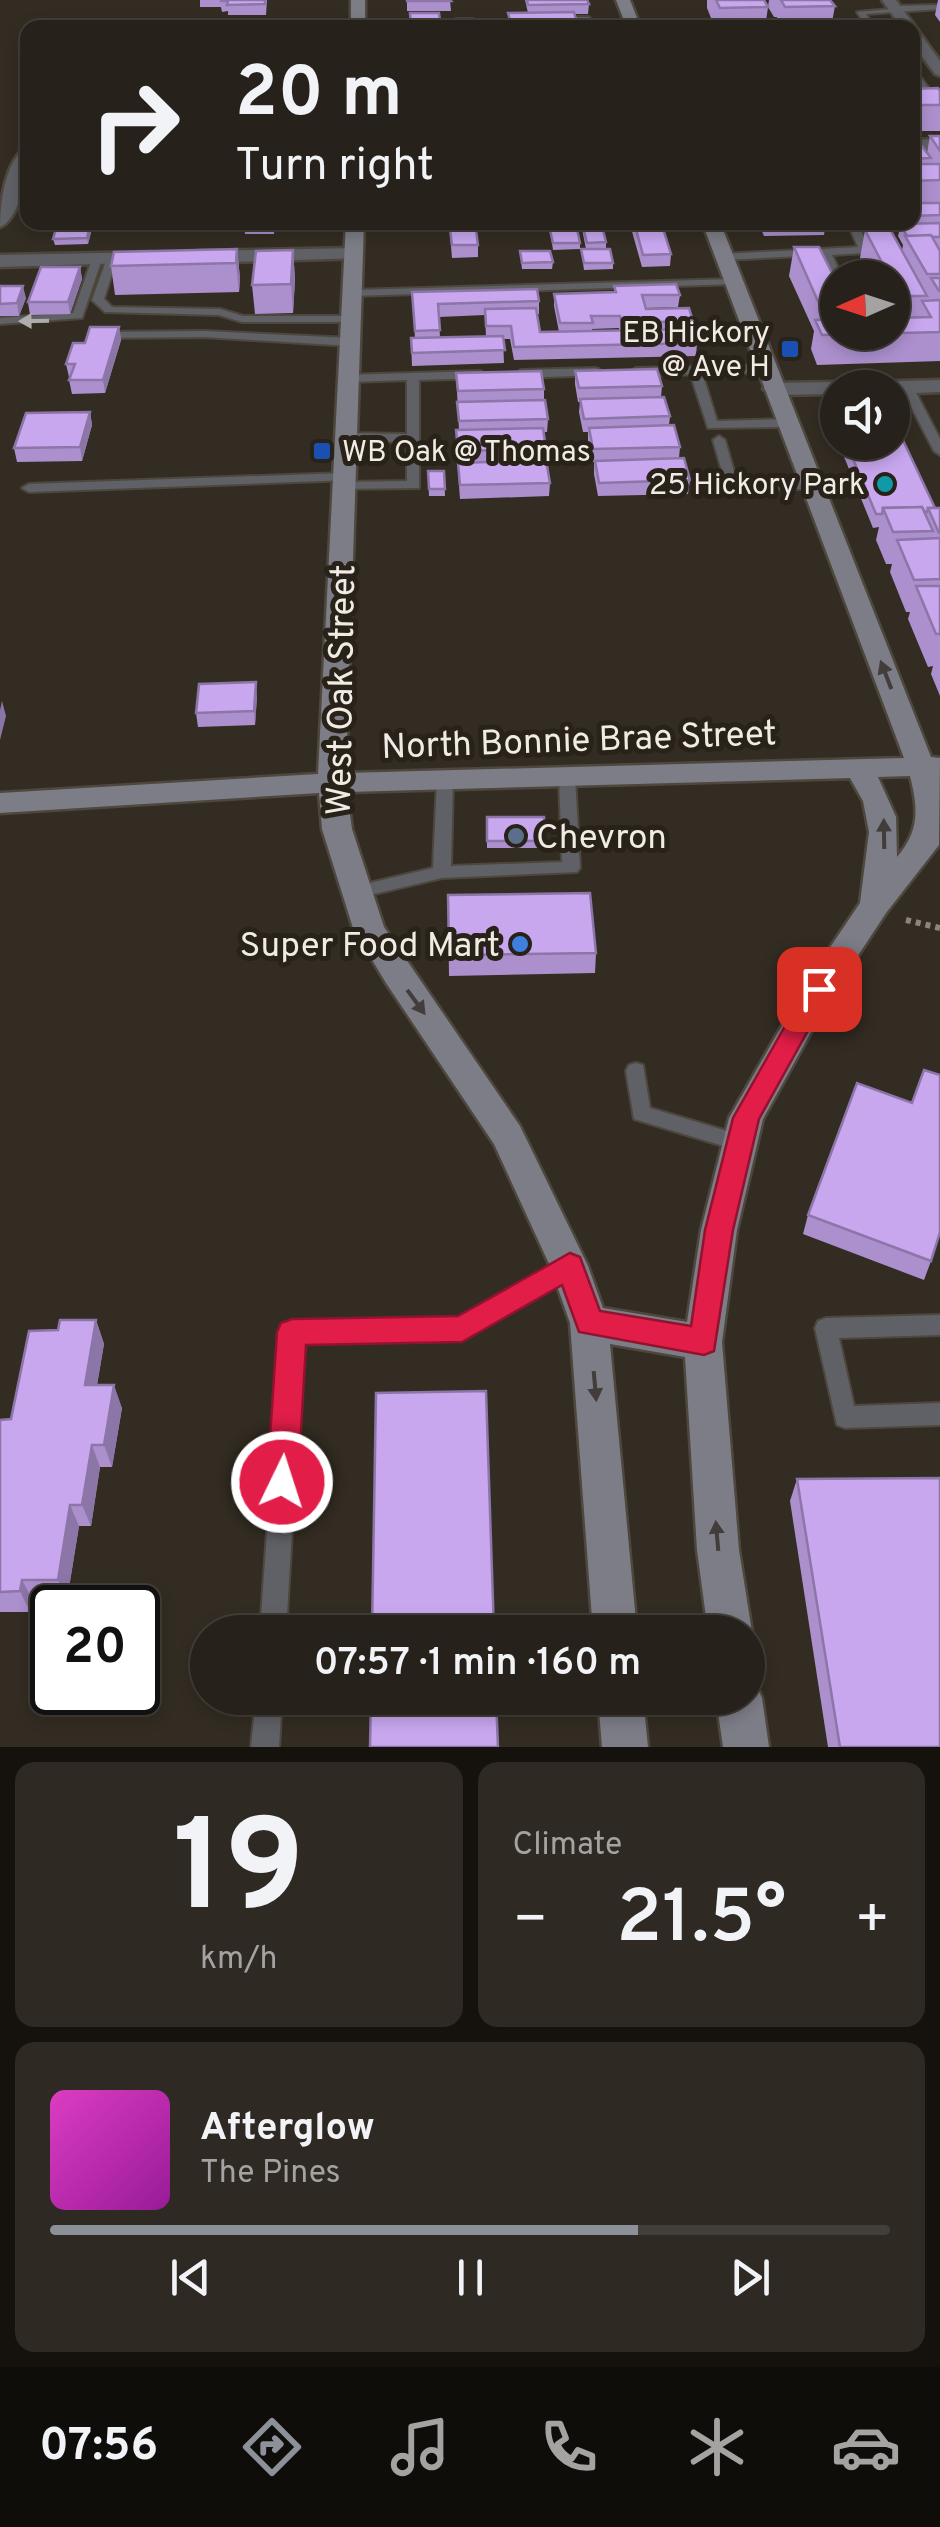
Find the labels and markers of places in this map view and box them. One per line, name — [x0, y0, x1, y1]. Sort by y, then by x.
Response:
place label: EB Hickory @ Ave H — [622, 316, 770, 387]
marker: EB Hickory @ Ave H — [779, 338, 801, 360]
place label: WB Oak @ Thomas — [342, 435, 591, 472]
marker: WB Oak @ Thomas — [311, 440, 333, 462]
place label: 25 Hickory Park — [649, 468, 865, 505]
marker: 25 Hickory Park — [874, 473, 896, 495]
place label: Chevron — [536, 817, 667, 861]
marker: Chevron — [505, 825, 527, 847]
place label: Super Food Mart — [239, 925, 500, 969]
marker: Super Food Mart — [509, 933, 531, 955]
pin — [777, 947, 862, 1032]

